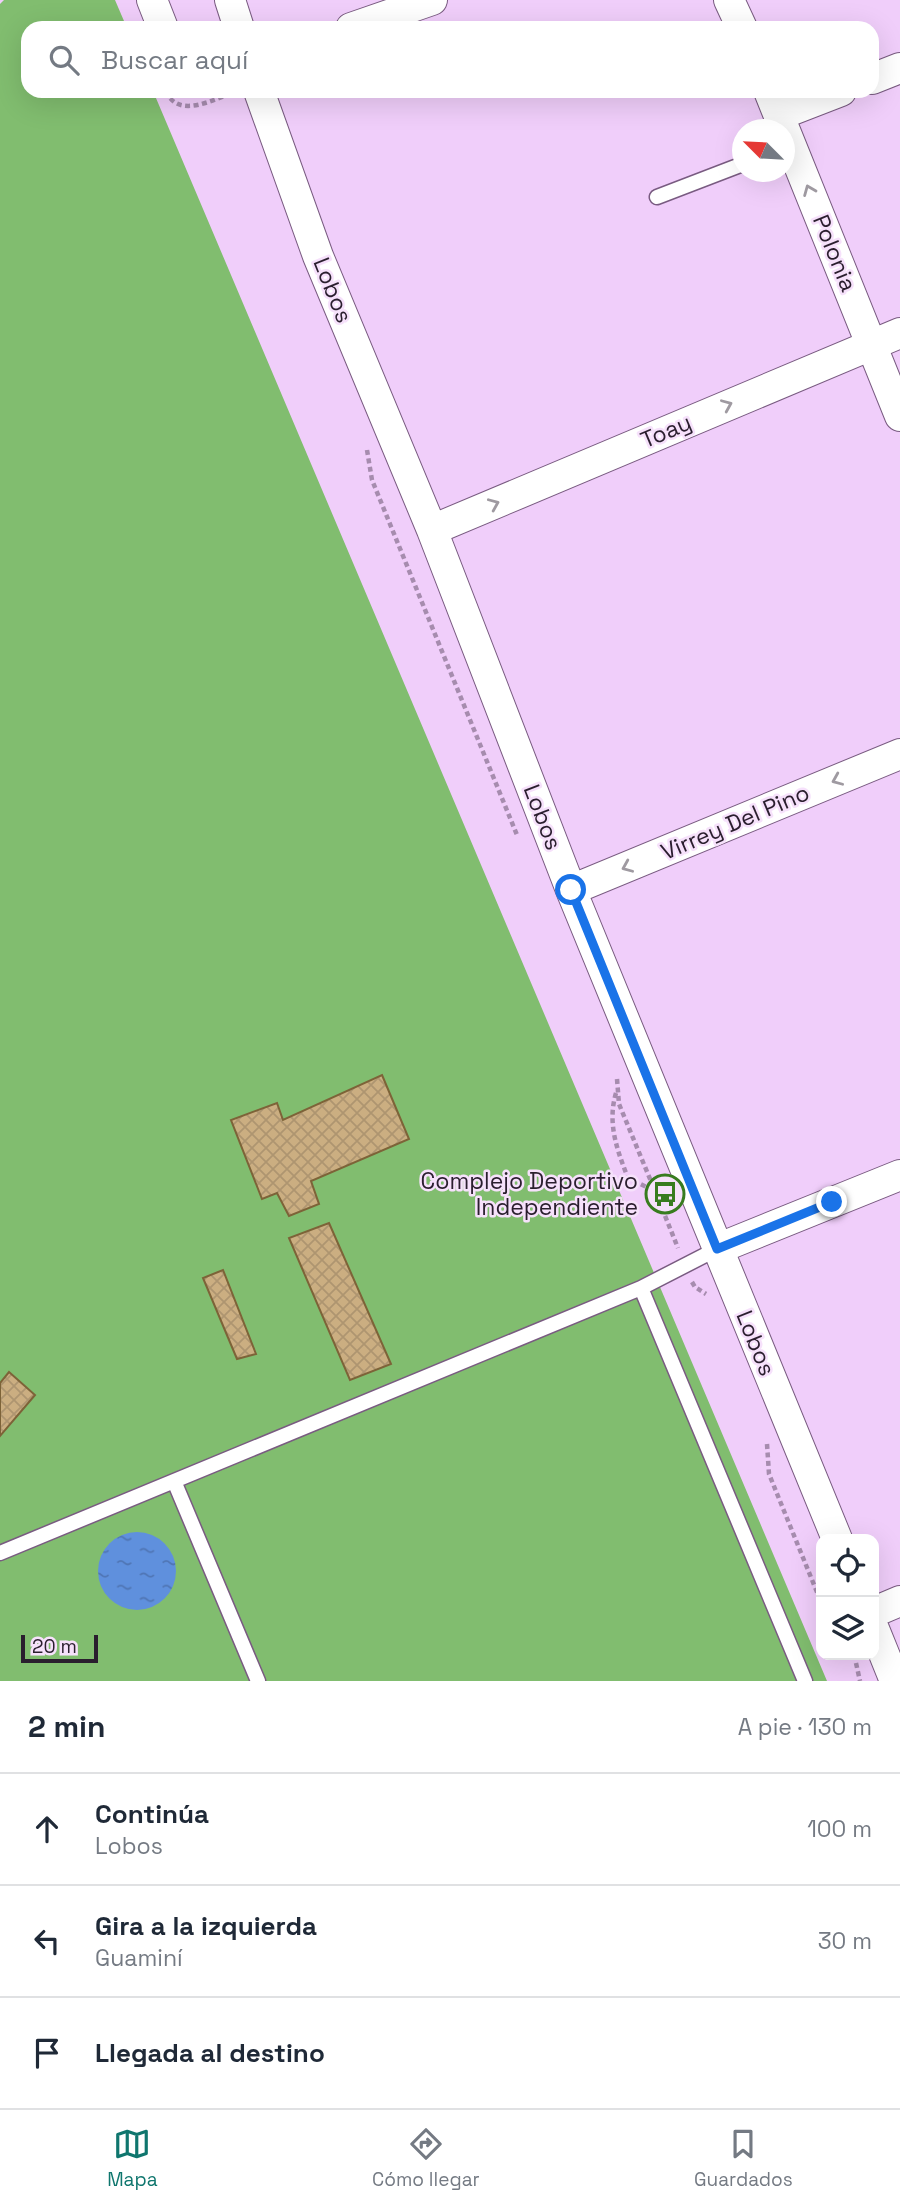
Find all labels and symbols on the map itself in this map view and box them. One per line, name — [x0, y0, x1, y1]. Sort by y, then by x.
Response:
north arrow — [732, 119, 795, 182]
one-way arrow — [804, 185, 818, 197]
street label: Polonia — [806, 210, 864, 296]
street label: Lobos — [306, 253, 360, 327]
one-way arrow — [720, 400, 732, 414]
street label: Toay — [636, 407, 696, 455]
one-way arrow — [488, 498, 500, 512]
one-way arrow — [832, 771, 844, 785]
street label: Virrey Del Pino — [656, 777, 814, 867]
street label: Lobos — [517, 780, 569, 854]
one-way arrow — [622, 859, 634, 873]
route start — [555, 874, 586, 905]
place label: Complejo Deportivo Independiente — [420, 1166, 638, 1222]
bus stop icon: Complejo Deportivo Independiente — [644, 1173, 686, 1215]
route end — [816, 1186, 847, 1217]
street label: Lobos — [729, 1306, 783, 1380]
scale bar — [21, 1632, 98, 1664]

